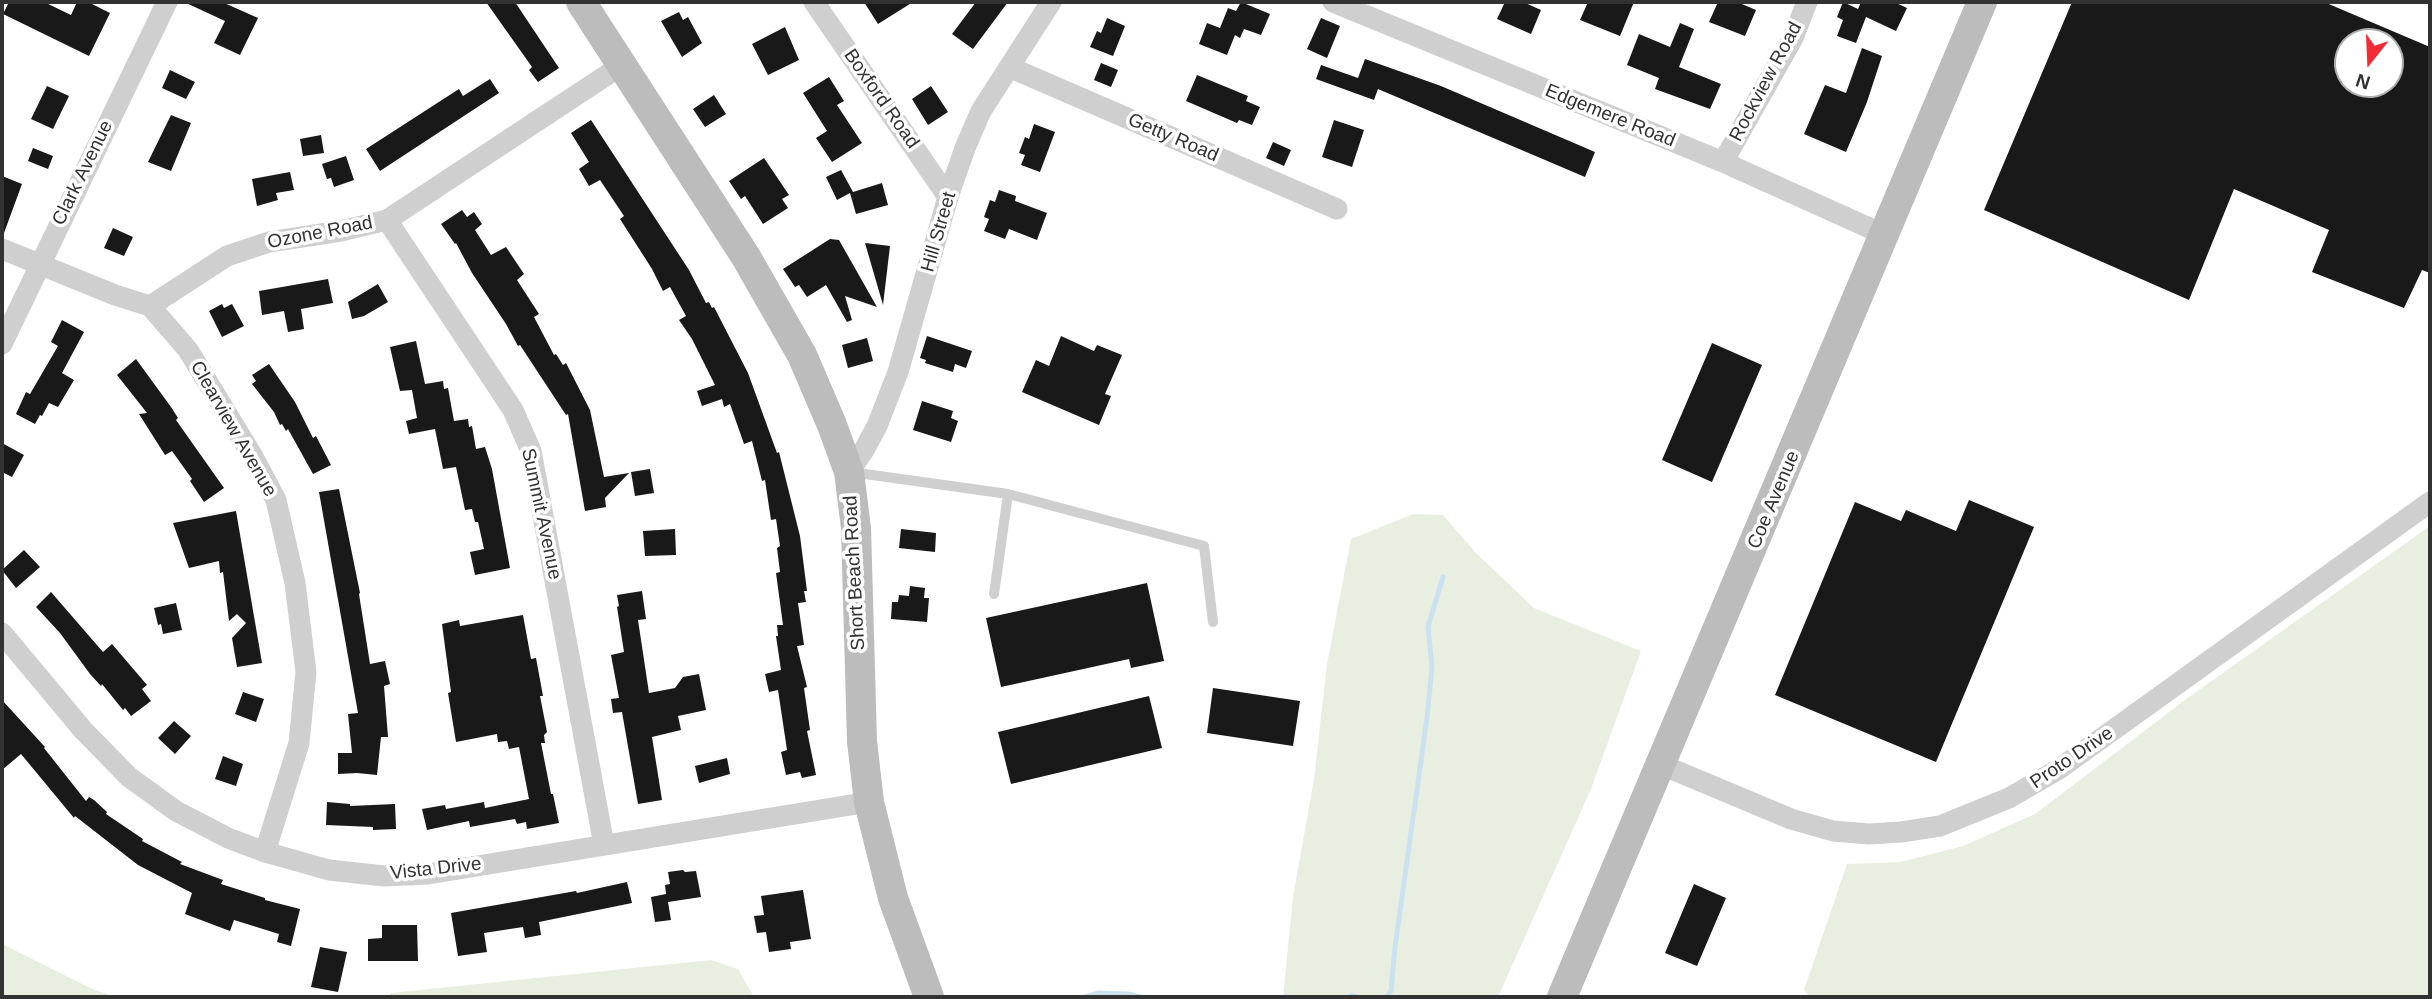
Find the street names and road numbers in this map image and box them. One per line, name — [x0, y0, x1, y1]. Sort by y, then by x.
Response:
street label: Rockview Road — [1725, 18, 1807, 146]
street label: Boxford Road — [838, 45, 924, 153]
street label: Edgemere Road — [1542, 80, 1678, 152]
street label: Getty Road — [1124, 109, 1222, 167]
street label: Clark Avenue — [48, 117, 118, 229]
street label: Hill Street — [917, 189, 961, 275]
street label: Ozone Road — [265, 212, 375, 254]
street label: Clearview Avenue — [185, 357, 281, 501]
street label: Summit Avenue — [516, 446, 566, 582]
street label: Coe Avenue — [1743, 448, 1805, 552]
street label: Short Beach Road — [840, 495, 870, 651]
street label: Proto Drive — [2026, 722, 2118, 794]
street label: Vista Drive — [389, 853, 483, 885]

